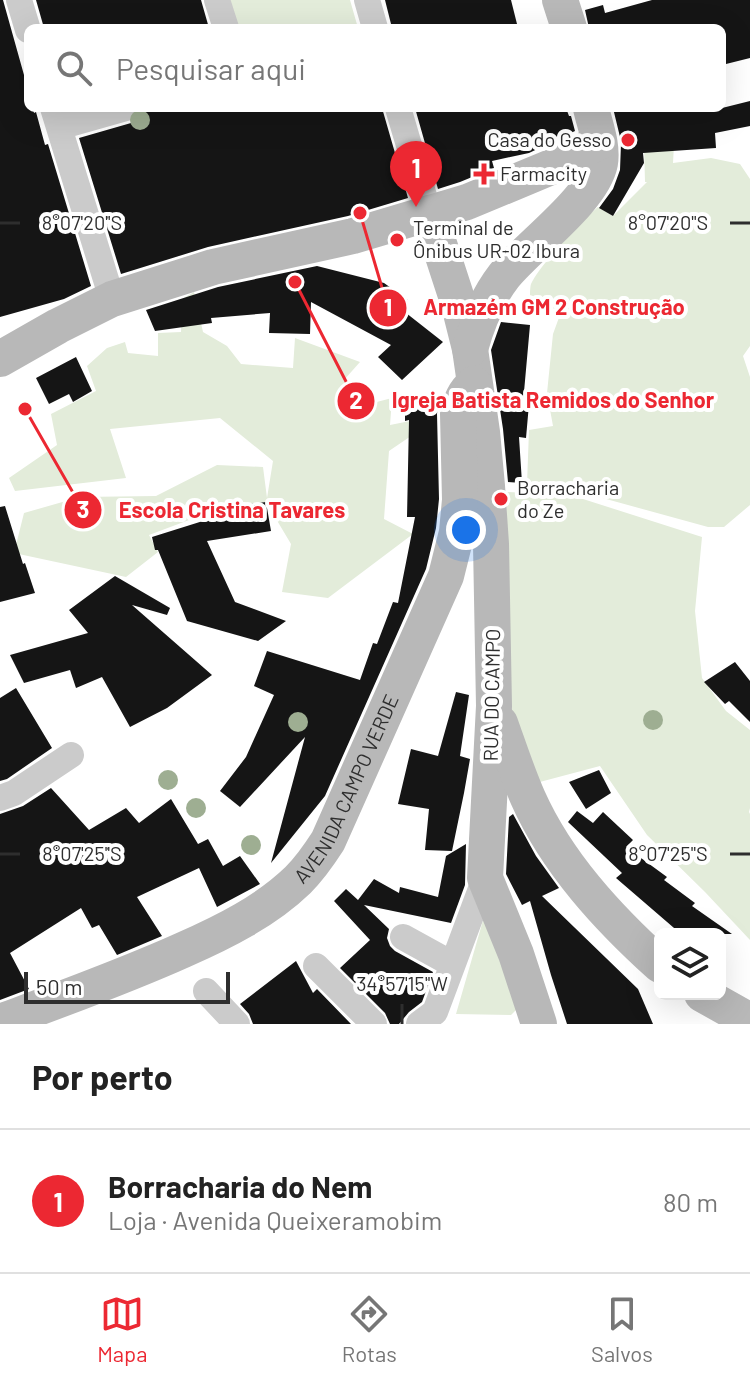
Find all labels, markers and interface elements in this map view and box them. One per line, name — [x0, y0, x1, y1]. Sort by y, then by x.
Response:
search box — [24, 24, 726, 112]
icon: search — [52, 46, 96, 90]
text: Pesquisar aqui — [116, 50, 306, 86]
place label: Casa do Gesso — [488, 127, 612, 151]
marker: Casa do Gesso — [619, 131, 637, 149]
pin: 1 — [390, 141, 442, 207]
place label: Farmacity — [500, 161, 587, 185]
marker: Farmacity — [475, 165, 493, 183]
text: 8°07'20"S — [42, 210, 122, 234]
text: 8°07'20"S — [628, 210, 708, 234]
place label: Terminal de Ônibus UR-02 Ibura — [413, 215, 580, 262]
marker: Terminal de Ônibus UR-02 Ibura — [388, 231, 406, 249]
callout: Armazém GM 2 Construção — [368, 285, 701, 331]
text: 1 — [384, 292, 392, 321]
text: Armazém GM 2 Construção — [423, 293, 685, 319]
callout: Igreja Batista Remidos do Senhor — [336, 378, 730, 424]
text: 2 — [349, 385, 363, 414]
text: Igreja Batista Remidos do Senhor — [392, 386, 715, 412]
place label: Borracharia do Ze — [517, 475, 619, 522]
callout: Escola Cristina Tavares — [63, 487, 361, 533]
marker: Borracharia do Ze — [492, 490, 510, 508]
text: 3 — [77, 494, 89, 523]
text: Escola Cristina Tavares — [119, 496, 345, 522]
your location — [446, 510, 486, 550]
street label: RUA DO CAMPO — [478, 628, 504, 762]
street label: AVENIDA CAMPO VERDE — [288, 690, 403, 888]
text: 8°07'25"S — [42, 841, 122, 865]
text: 8°07'25"S — [628, 841, 708, 865]
map controls — [654, 928, 726, 1000]
button: layers — [654, 928, 726, 1000]
scale bar — [24, 968, 230, 1004]
text: 34°57'15"W — [356, 971, 448, 995]
text: 50 m — [36, 973, 82, 999]
text: Por perto — [32, 1056, 173, 1097]
text: Borracharia do Nem — [108, 1168, 372, 1204]
text: 1 — [53, 1186, 63, 1217]
text: 80 m — [663, 1186, 718, 1217]
text: Loja · Avenida Queixeramobim — [108, 1204, 442, 1235]
tab: Mapa — [97, 1292, 147, 1366]
tab: Rotas — [342, 1292, 397, 1366]
tab: Salvos — [591, 1292, 653, 1366]

